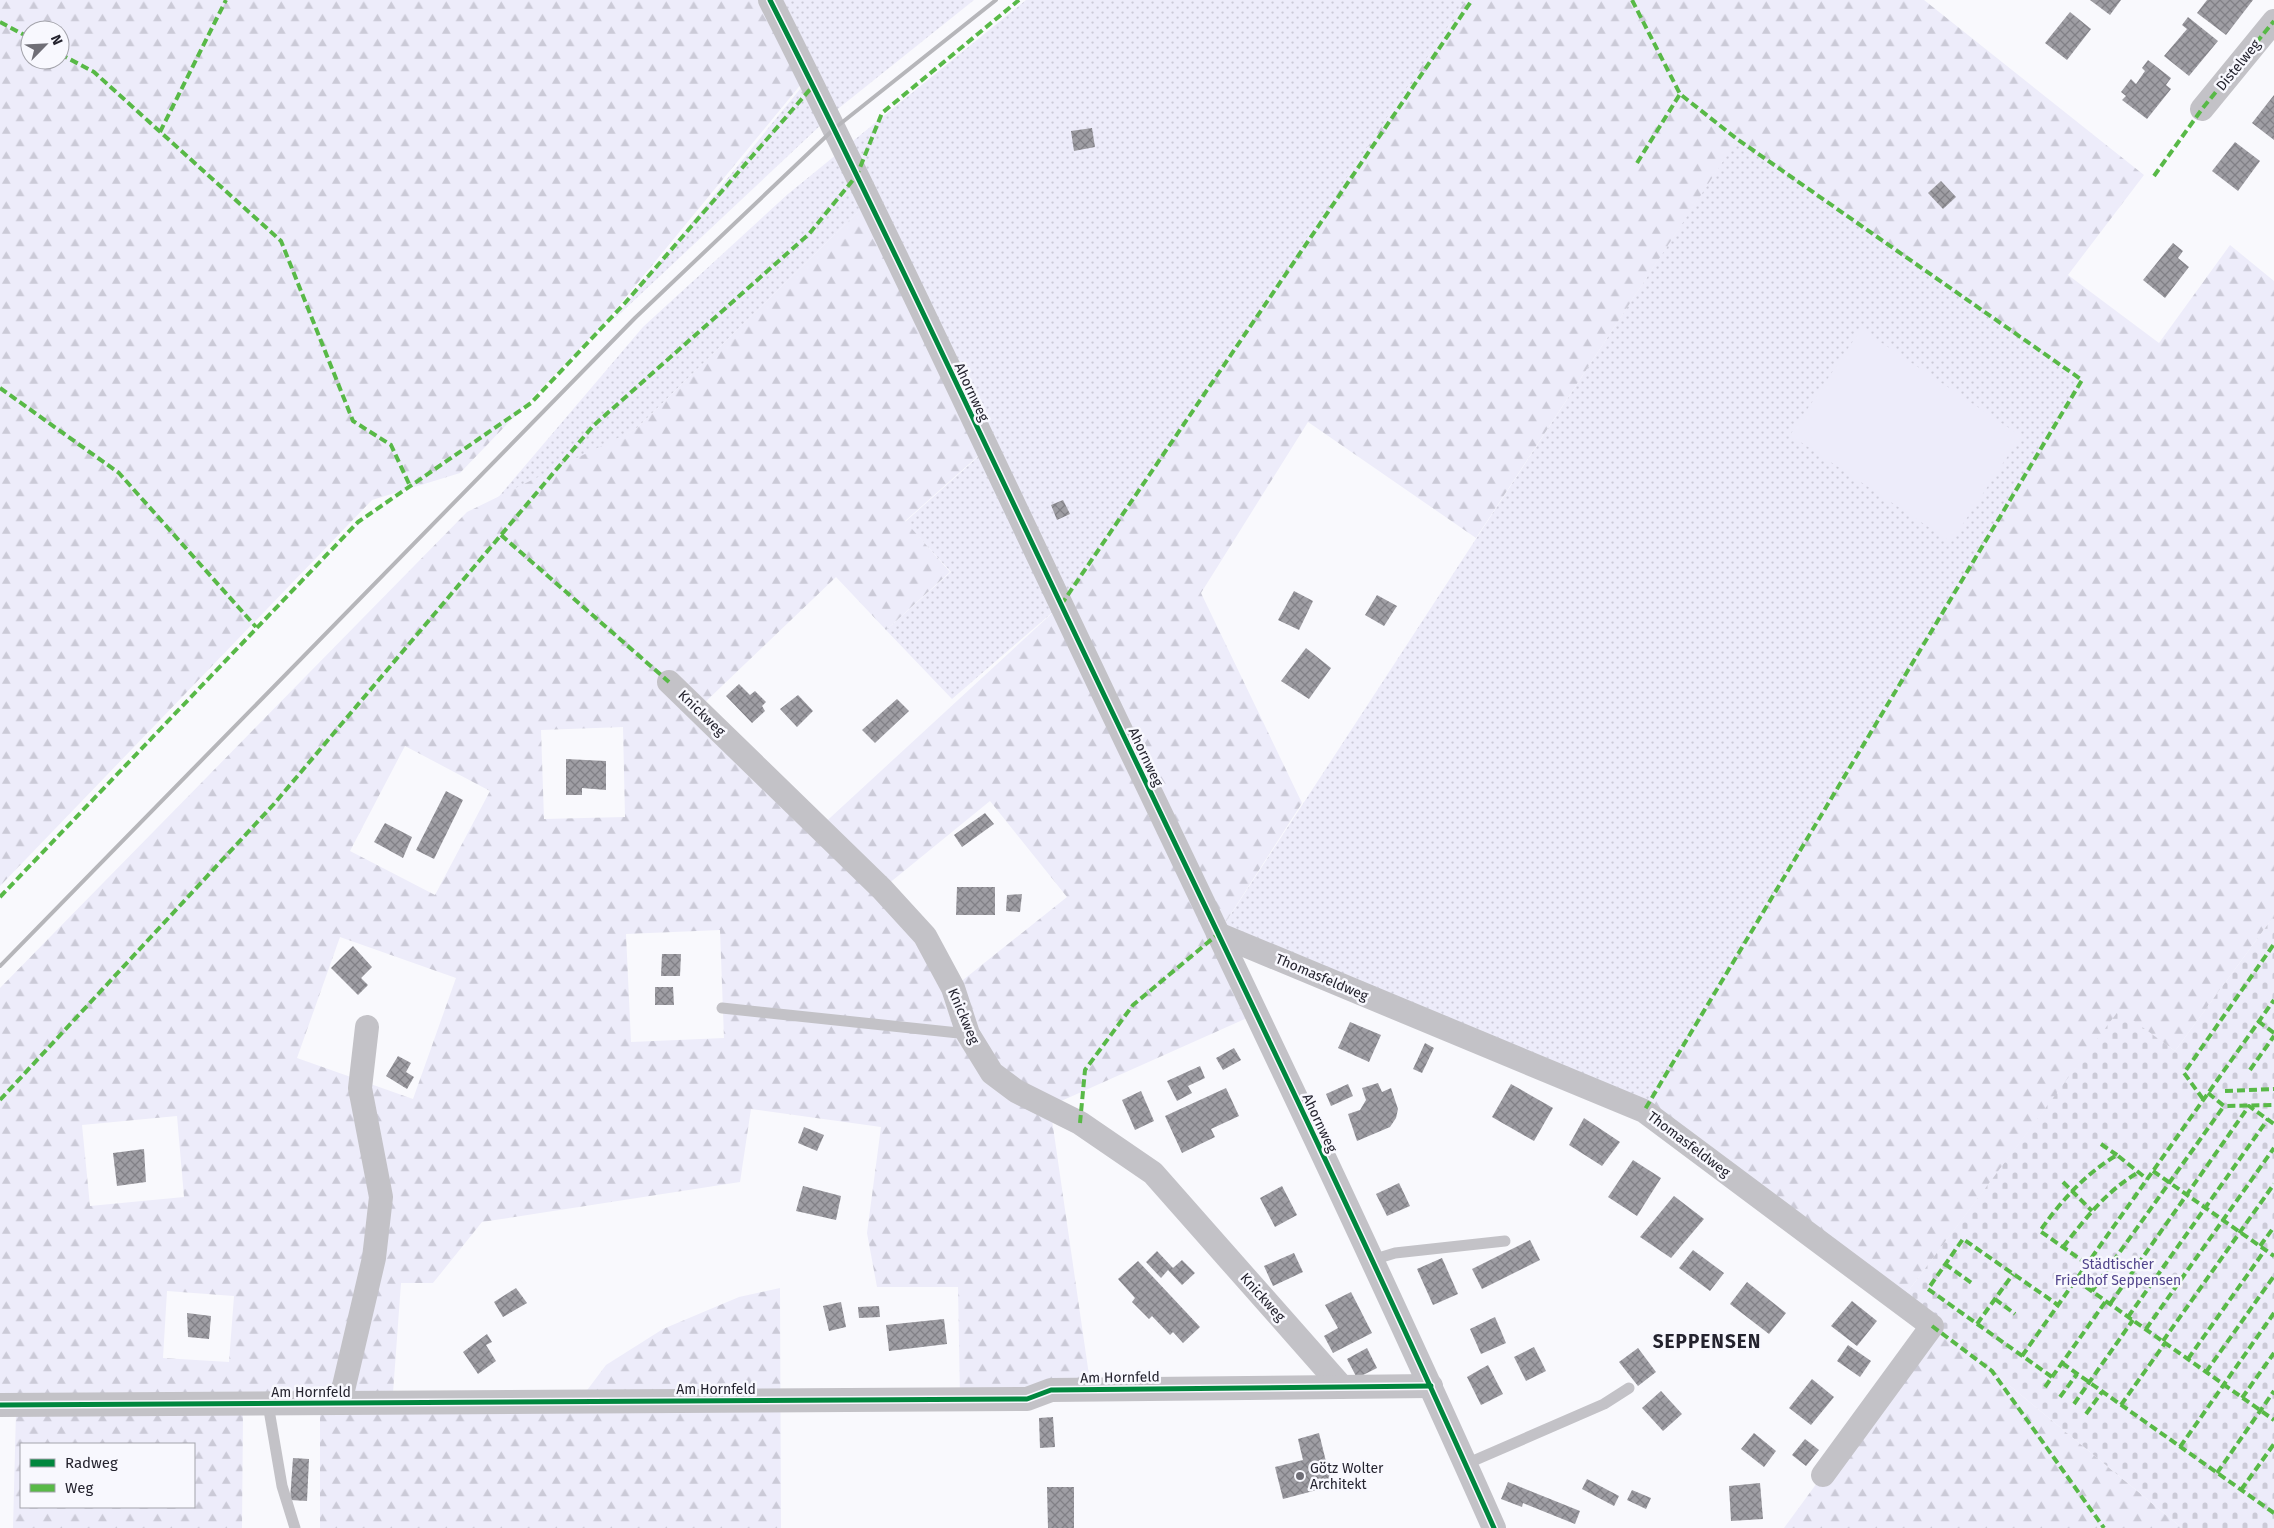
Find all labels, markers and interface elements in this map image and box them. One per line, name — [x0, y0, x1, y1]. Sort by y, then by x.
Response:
north arrow — [20, 20, 70, 70]
text: N — [47, 32, 66, 48]
street label: Distelweg — [2213, 36, 2265, 94]
street label: Ahornweg — [951, 360, 993, 425]
street label: Knickweg — [674, 687, 729, 741]
street label: Ahornweg — [1125, 725, 1167, 790]
street label: Thomasfeldweg — [1273, 950, 1371, 1005]
street label: Knickweg — [944, 986, 983, 1047]
street label: Ahornweg — [1299, 1091, 1341, 1156]
street label: Thomasfeldweg — [1644, 1108, 1734, 1181]
park label: Städtischer Friedhof Seppensen — [2055, 1256, 2181, 1289]
street label: Knickweg — [1236, 1270, 1289, 1326]
district label: SEPPENSEN — [1653, 1330, 1761, 1353]
street label: Am Hornfeld — [1080, 1368, 1160, 1387]
street label: Am Hornfeld — [676, 1381, 756, 1398]
street label: Am Hornfeld — [271, 1384, 351, 1401]
legend — [20, 1443, 195, 1508]
text: Radweg — [65, 1454, 118, 1472]
place label: Götz Wolter Architekt — [1310, 1460, 1384, 1493]
marker: Götz Wolter Architekt — [1294, 1470, 1306, 1482]
text: Weg — [65, 1479, 93, 1497]

